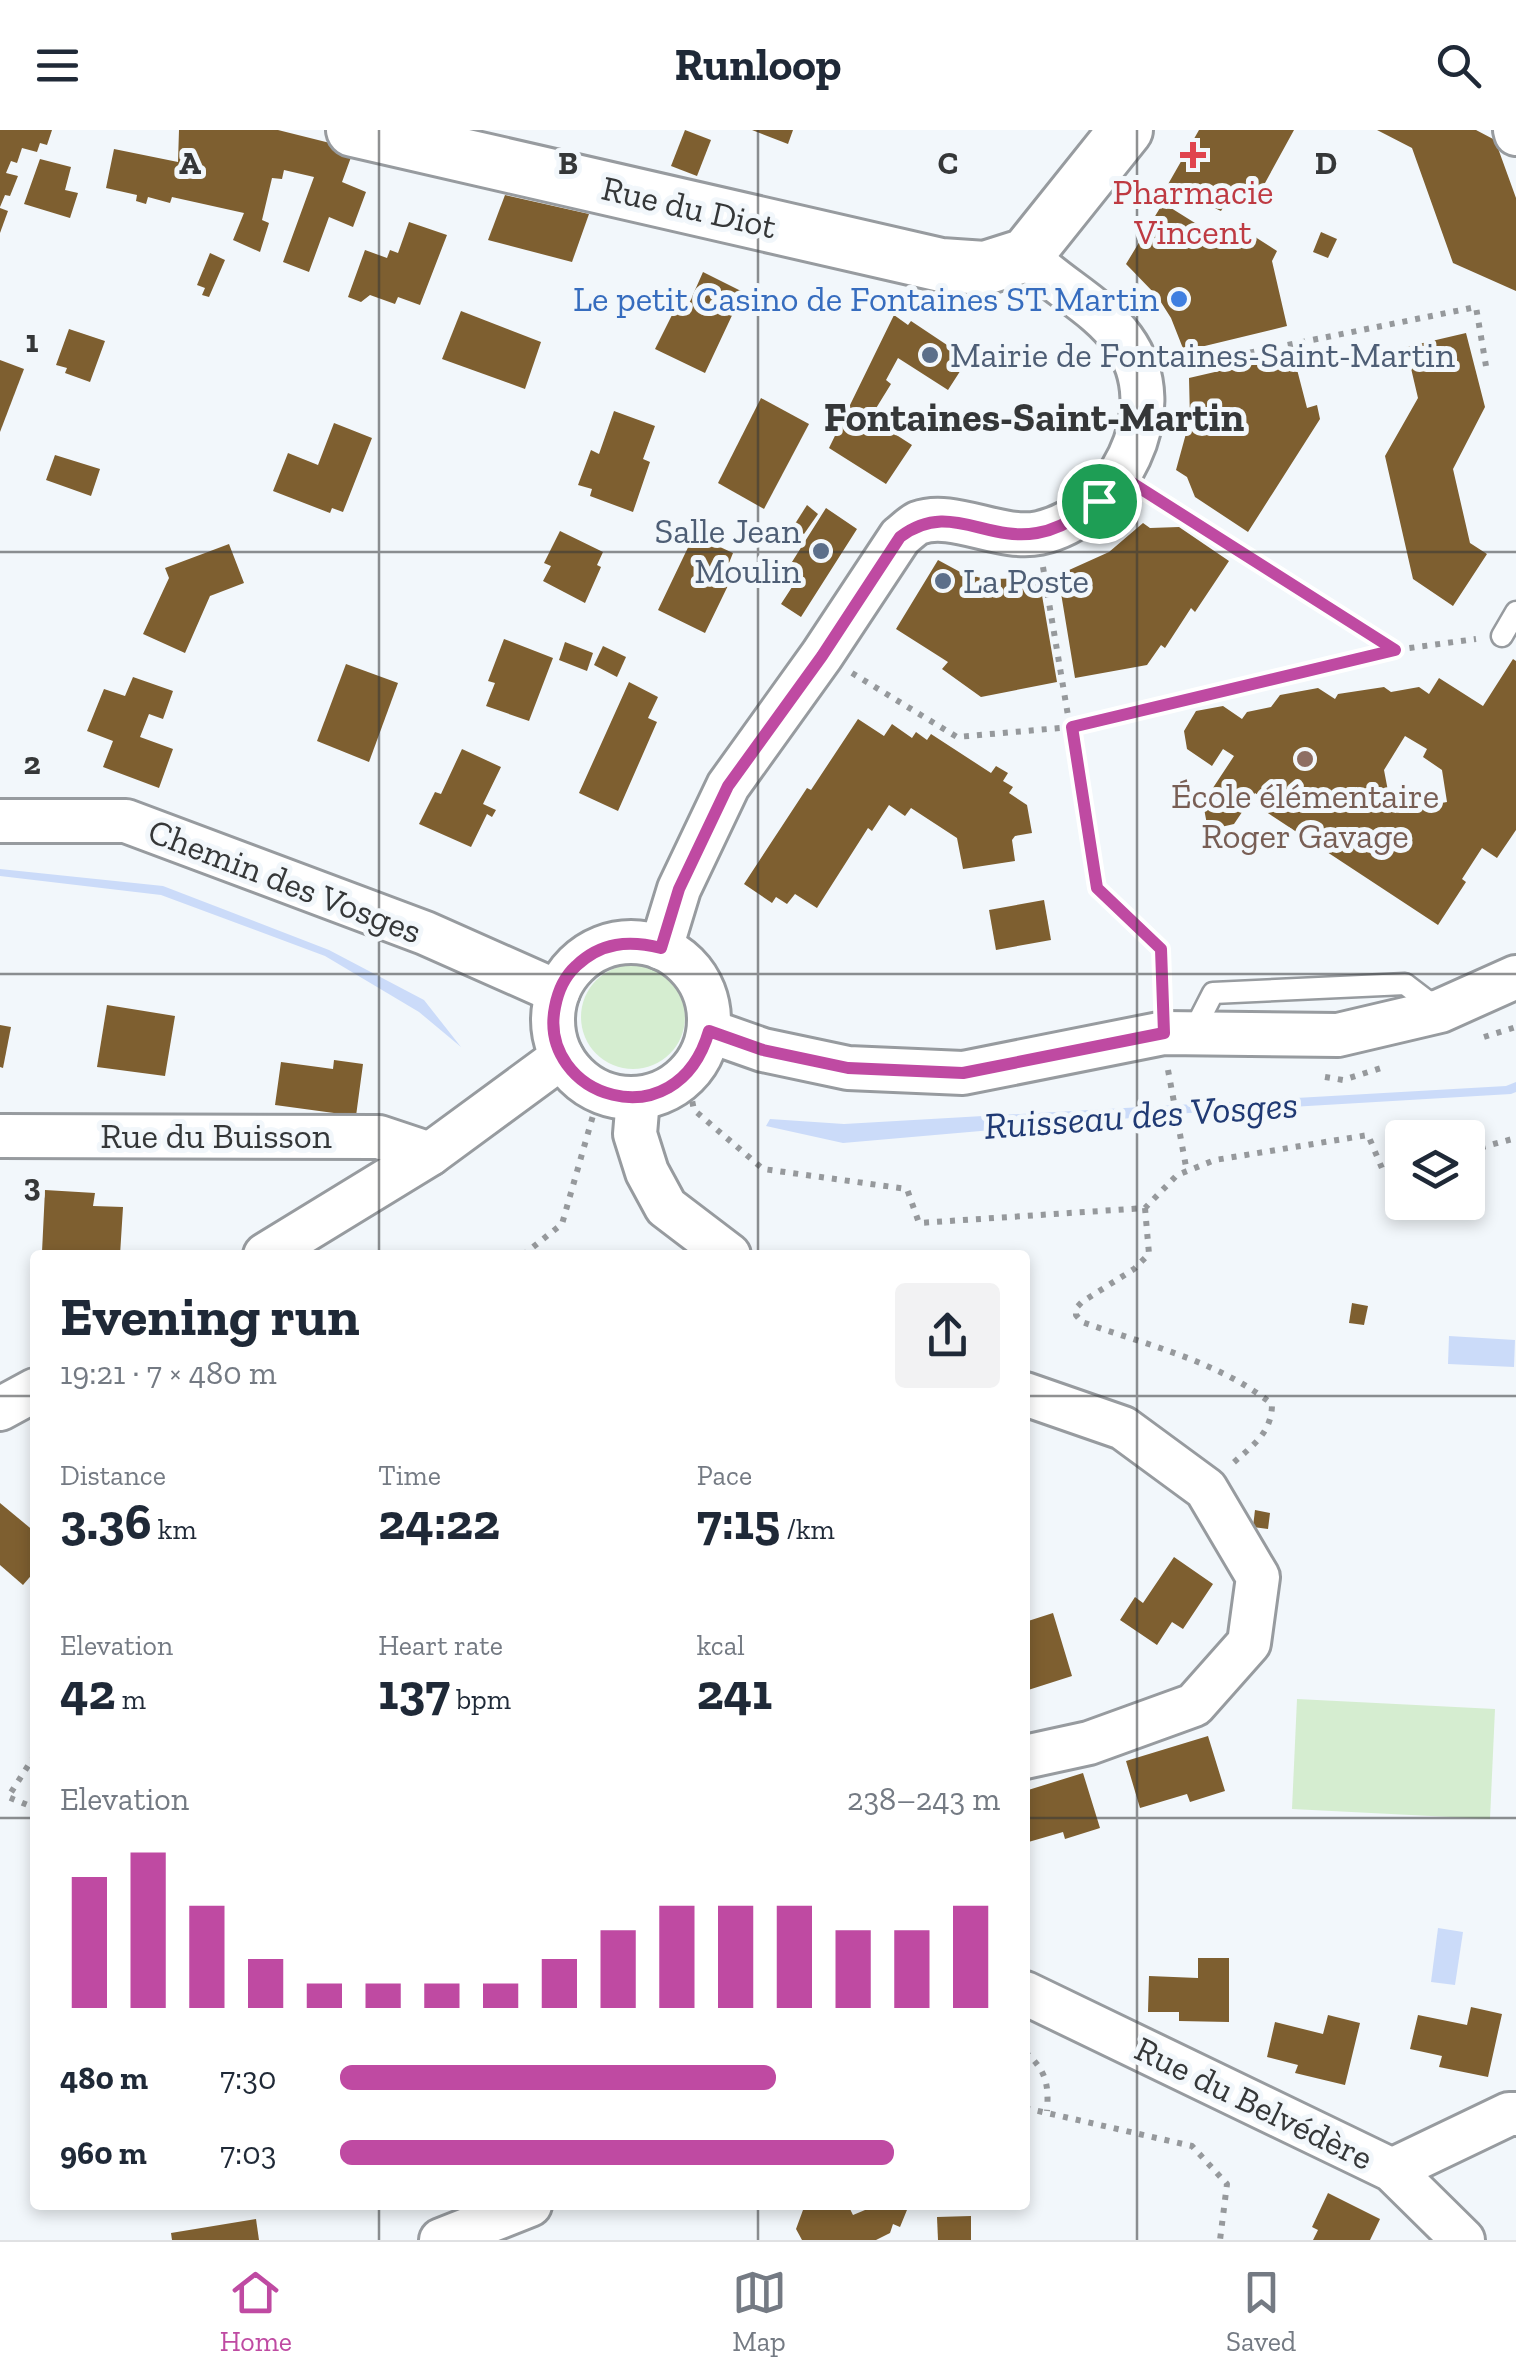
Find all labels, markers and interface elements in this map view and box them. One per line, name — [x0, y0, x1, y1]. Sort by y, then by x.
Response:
icon: menu — [30, 38, 85, 93]
text: Runloop — [674, 38, 842, 92]
icon: search — [1431, 38, 1486, 93]
text: A — [179, 144, 201, 182]
text: B — [558, 144, 578, 182]
text: C — [938, 144, 958, 182]
marker: Pharmacie Vincent — [1182, 144, 1204, 166]
text: D — [1315, 144, 1337, 182]
street label: Rue du Diot — [598, 167, 780, 247]
place label: Pharmacie Vincent — [1113, 171, 1273, 253]
place label: Le petit Casino de Fontaines ST Martin — [573, 278, 1159, 320]
marker: Le petit Casino de Fontaines ST Martin — [1168, 288, 1190, 310]
text: 1 — [26, 322, 39, 360]
place label: Mairie de Fontaines-Saint-Martin — [950, 334, 1455, 376]
marker: Mairie de Fontaines-Saint-Martin — [919, 344, 941, 366]
district label: Fontaines-Saint-Martin — [824, 393, 1244, 441]
pin — [1057, 459, 1142, 544]
icon: arrive — [1072, 474, 1127, 529]
place label: Salle Jean Moulin — [655, 510, 801, 592]
marker: Salle Jean Moulin — [810, 540, 832, 562]
place label: La Poste — [963, 560, 1089, 602]
marker: La Poste — [932, 570, 954, 592]
text: 2 — [23, 744, 41, 782]
marker: École élémentaire Roger Gavage — [1294, 748, 1316, 770]
place label: École élémentaire Roger Gavage — [1171, 775, 1439, 857]
street label: Chemin des Vosges — [143, 810, 427, 952]
water label: Ruisseau des Vosges — [982, 1081, 1300, 1149]
street label: Rue du Buisson — [100, 1115, 332, 1157]
map controls — [1385, 1120, 1485, 1220]
button: layers — [1385, 1120, 1485, 1220]
text: 3 — [23, 1166, 41, 1204]
text: Evening run — [60, 1283, 360, 1349]
button: share — [895, 1283, 1000, 1388]
text: 19:21 · 7 × 480 m — [60, 1354, 277, 1392]
text: Distance — [60, 1459, 166, 1492]
text: Time — [378, 1459, 441, 1492]
text: Pace — [697, 1459, 752, 1492]
text: 3.36 — [60, 1492, 152, 1552]
text: 24:22 — [378, 1492, 500, 1552]
text: 7:15 — [697, 1492, 780, 1552]
text: km — [152, 1513, 197, 1546]
text: /km — [780, 1513, 835, 1546]
text: Elevation — [60, 1629, 173, 1662]
text: Heart rate — [378, 1629, 503, 1662]
text: kcal — [697, 1629, 745, 1662]
text: 42 — [60, 1662, 115, 1722]
text: 137 — [378, 1662, 450, 1722]
text: 241 — [697, 1662, 772, 1722]
text: m — [115, 1683, 146, 1716]
text: bpm — [450, 1683, 511, 1716]
text: Elevation — [60, 1780, 189, 1818]
text: 238–243 m — [847, 1780, 1000, 1818]
street label: Rue du Belvédère — [1128, 2027, 1380, 2179]
text: 480 m — [60, 2059, 148, 2097]
text: 7:30 — [220, 2059, 276, 2097]
text: 960 m — [60, 2134, 147, 2172]
text: 7:03 — [220, 2134, 276, 2172]
tab: Home — [220, 2265, 292, 2358]
tab: Map — [732, 2265, 787, 2358]
tab: Saved — [1226, 2265, 1296, 2358]

